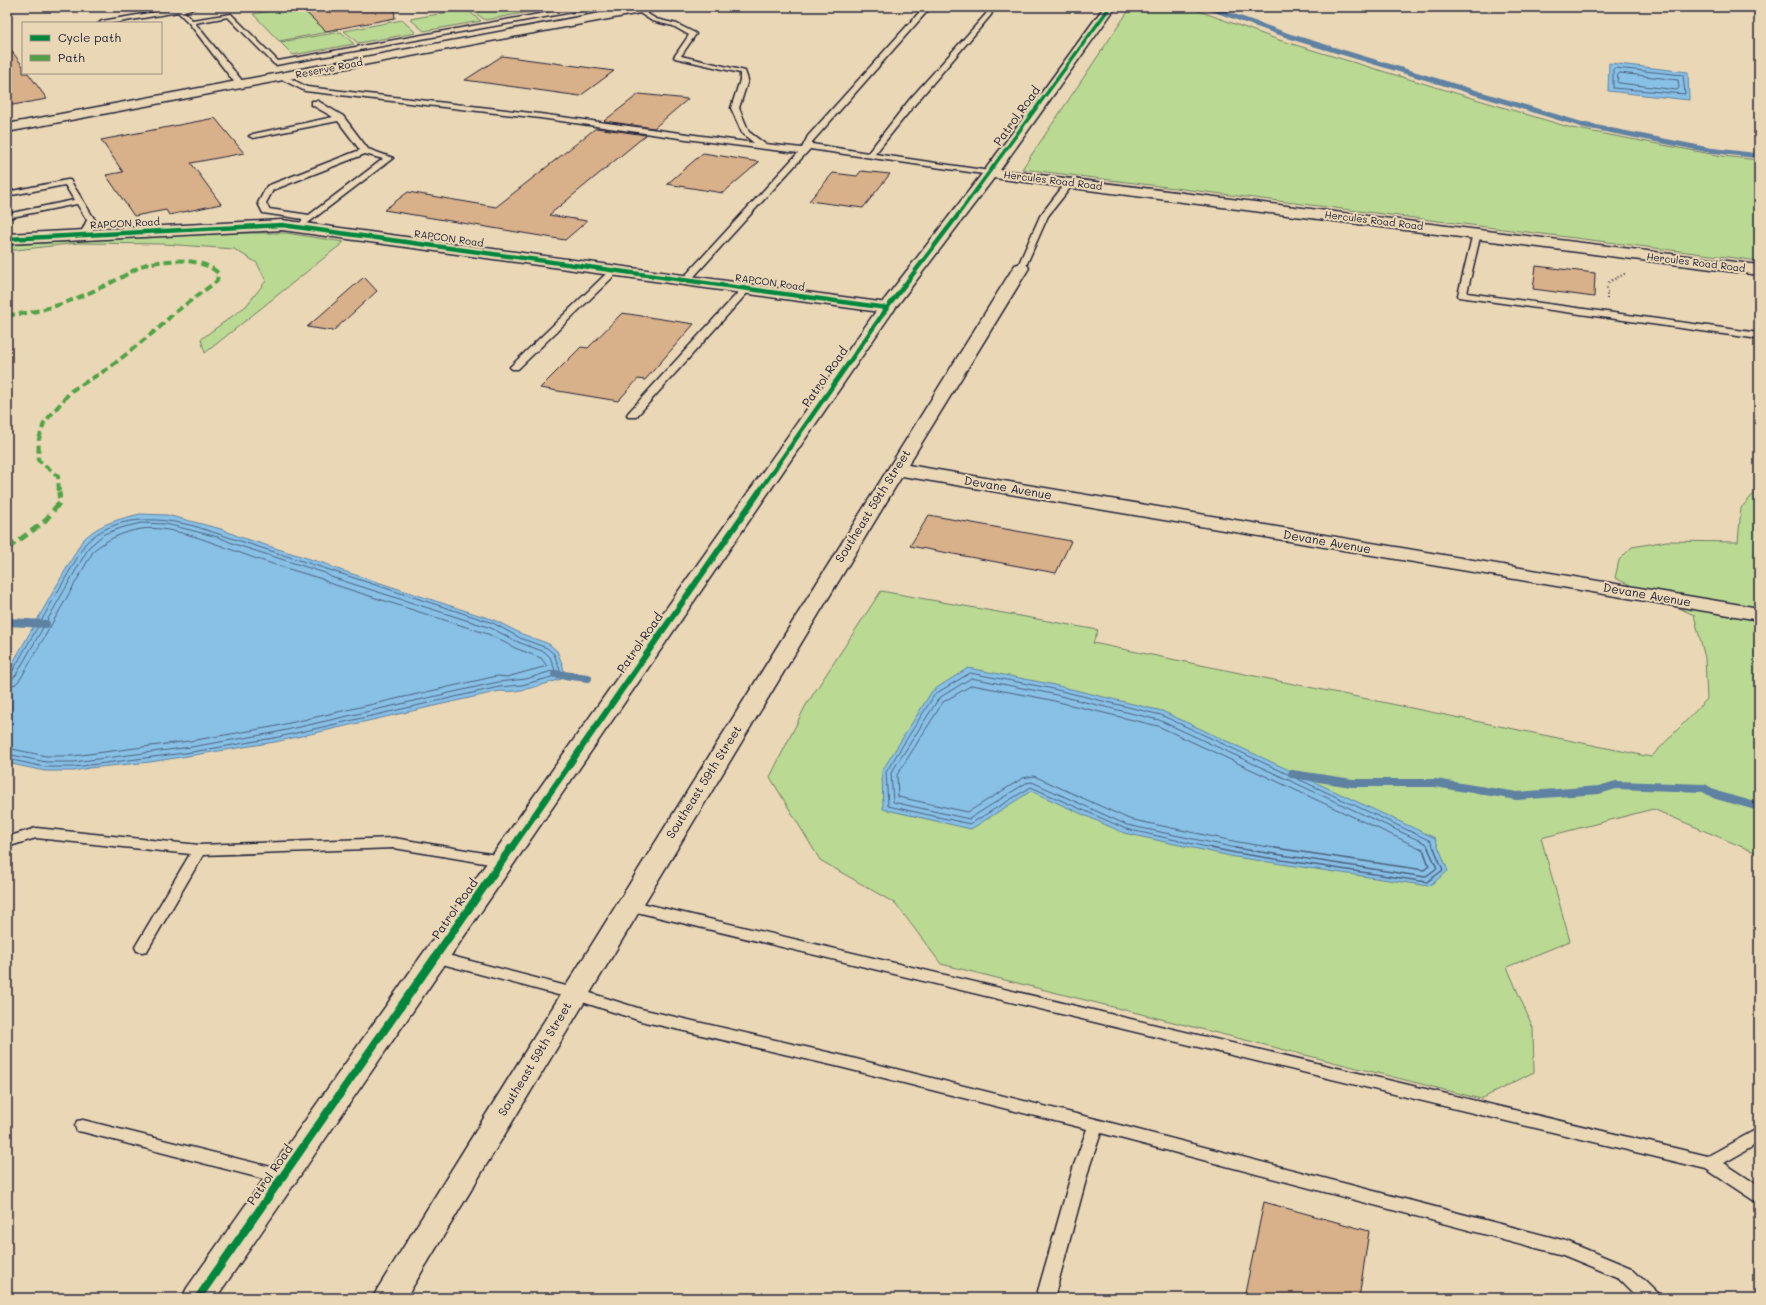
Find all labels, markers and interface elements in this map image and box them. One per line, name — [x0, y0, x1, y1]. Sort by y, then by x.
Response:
legend — [22, 22, 162, 74]
text: Cycle path — [58, 29, 121, 45]
text: Path — [58, 49, 85, 65]
street label: Reserve Road — [294, 55, 364, 81]
street label: Patrol Road — [989, 82, 1043, 148]
street label: Hercules Road Road — [1003, 167, 1103, 193]
street label: Hercules Road Road — [1324, 207, 1424, 233]
street label: RAPCON Road — [90, 214, 160, 232]
street label: RAPCON Road — [413, 226, 485, 250]
street label: Hercules Road Road — [1646, 249, 1746, 275]
street label: RAPCON Road — [734, 270, 806, 294]
street label: Patrol Road — [798, 343, 851, 410]
street label: Southeast 59th Street — [831, 446, 914, 565]
street label: Devane Avenue — [963, 471, 1053, 503]
street label: Devane Avenue — [1282, 525, 1372, 557]
street label: Devane Avenue — [1602, 578, 1692, 610]
street label: Patrol Road — [613, 609, 666, 676]
street label: Southeast 59th Street — [662, 722, 745, 841]
street label: Patrol Road — [428, 875, 481, 942]
street label: Southeast 59th Street — [494, 998, 575, 1119]
street label: Patrol Road — [243, 1141, 296, 1208]

